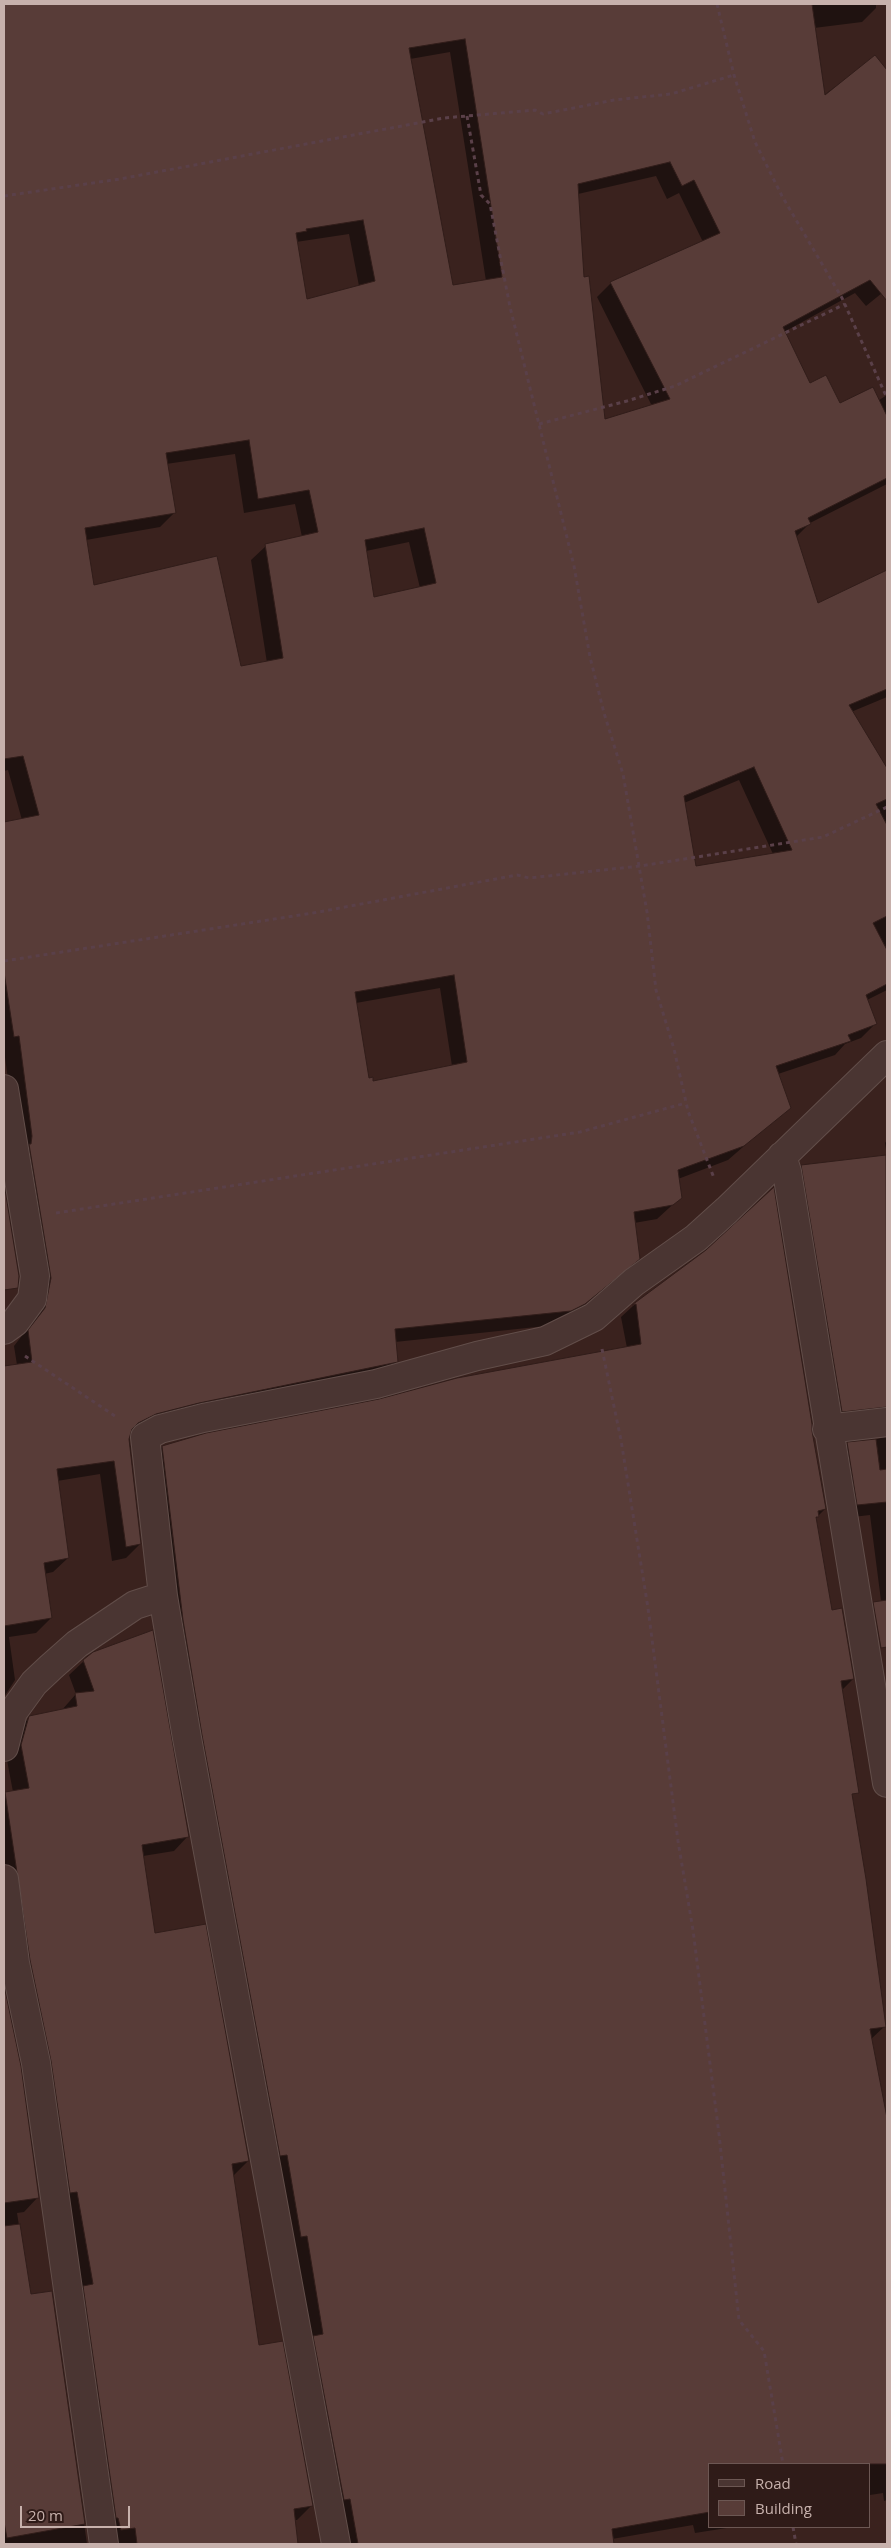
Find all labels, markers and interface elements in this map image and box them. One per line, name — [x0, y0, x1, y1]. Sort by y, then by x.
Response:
legend — [708, 2463, 871, 2528]
text: Road — [755, 2473, 791, 2493]
scale bar — [22, 2496, 132, 2528]
text: Building — [755, 2498, 812, 2518]
text: 20 m — [28, 2505, 63, 2525]

